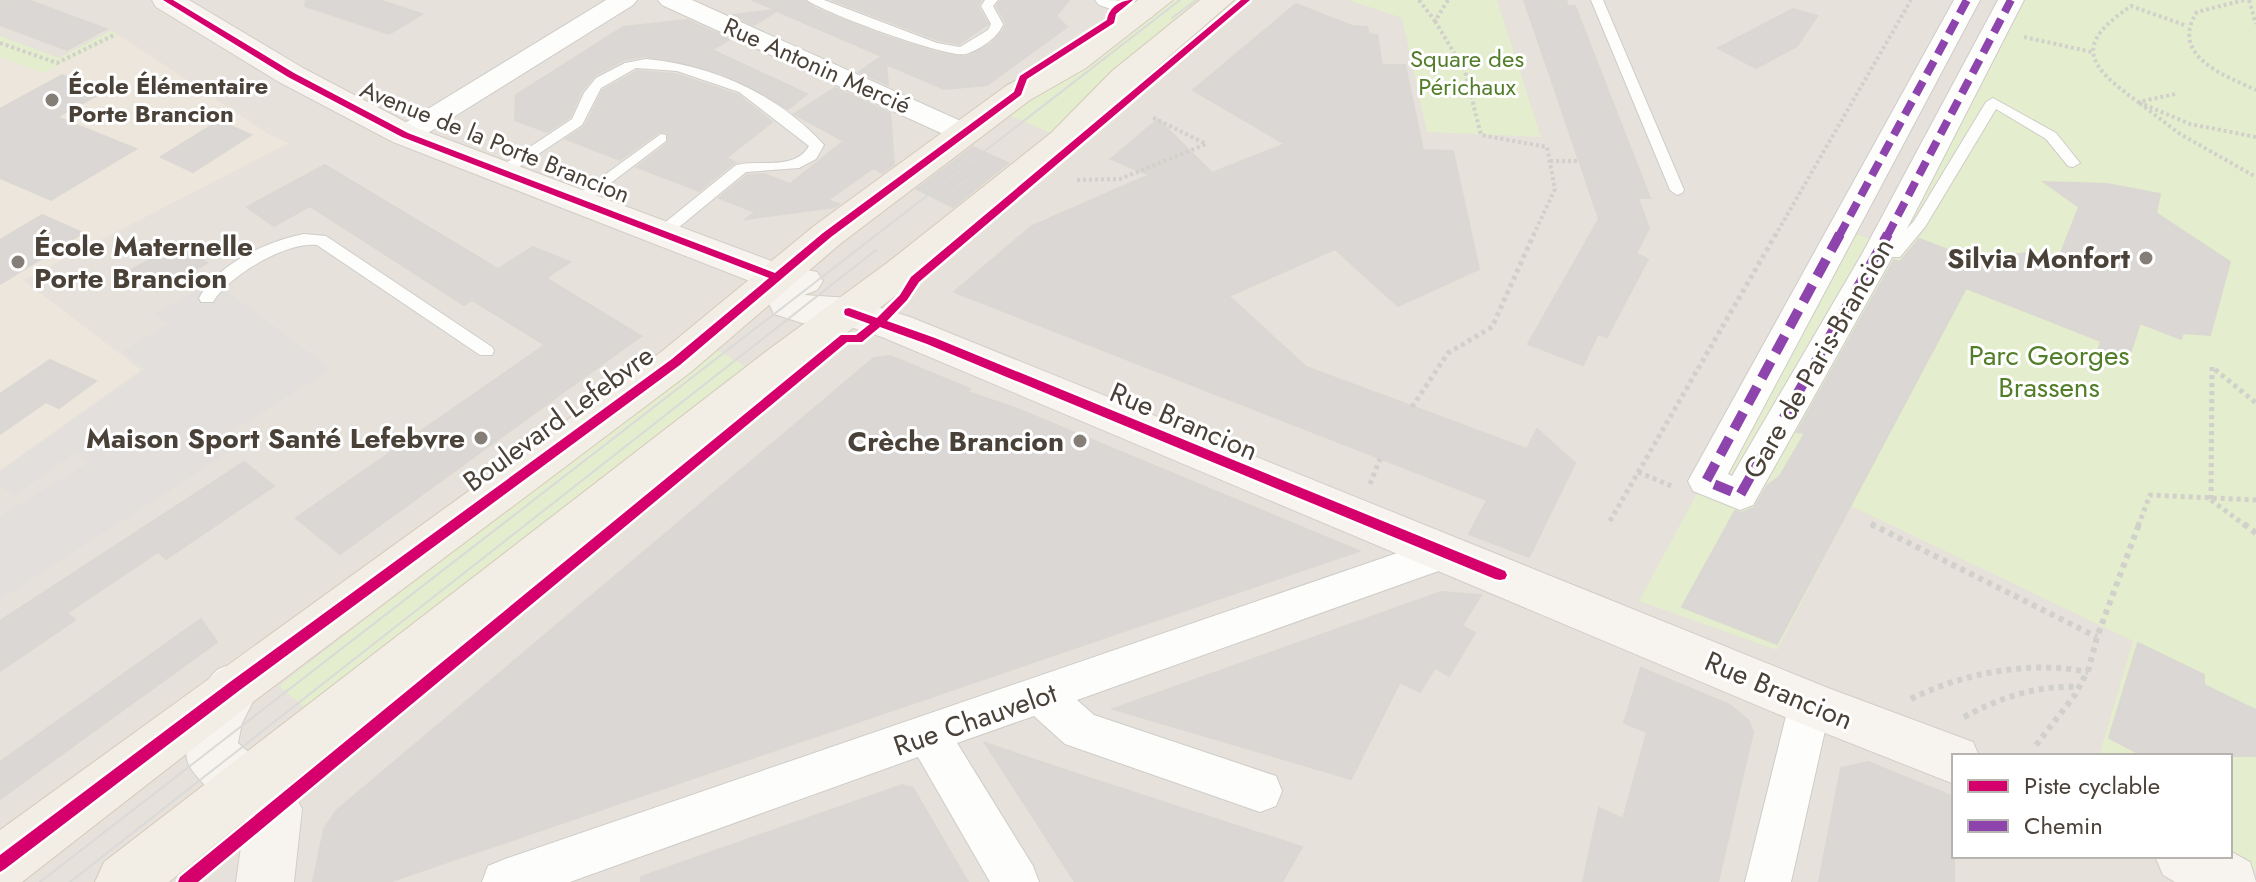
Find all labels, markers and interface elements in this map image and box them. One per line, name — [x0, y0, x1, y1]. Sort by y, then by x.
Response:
street label: Rue Antonin Mercié — [718, 9, 916, 122]
park label: Square des Périchaux — [1410, 41, 1524, 104]
place label: École Élémentaire Porte Brancion — [68, 68, 268, 131]
street label: Avenue de la Porte Brancion — [355, 71, 635, 212]
marker: École Élémentaire Porte Brancion — [43, 91, 61, 109]
place label: École Maternelle Porte Brancion — [34, 226, 253, 299]
street label: Gare de Paris-Brancion — [1733, 230, 1904, 486]
place label: Silvia Monfort — [1947, 238, 2130, 279]
marker: Silvia Monfort — [2137, 249, 2155, 267]
marker: École Maternelle Porte Brancion — [9, 253, 27, 271]
street label: Boulevard Lefebvre — [455, 335, 662, 502]
park label: Parc Georges Brassens — [1968, 335, 2130, 408]
street label: Rue Brancion — [1103, 372, 1264, 471]
place label: Maison Sport Santé Lefebvre — [86, 418, 465, 459]
place label: Crèche Brancion — [848, 421, 1064, 462]
marker: Maison Sport Santé Lefebvre — [472, 429, 490, 447]
marker: Crèche Brancion — [1071, 432, 1089, 450]
street label: Rue Brancion — [1698, 641, 1859, 740]
street label: Rue Chauvelot — [888, 672, 1062, 767]
legend — [1952, 754, 2232, 858]
text: Piste cyclable — [2024, 768, 2160, 803]
text: Chemin — [2024, 808, 2103, 843]

